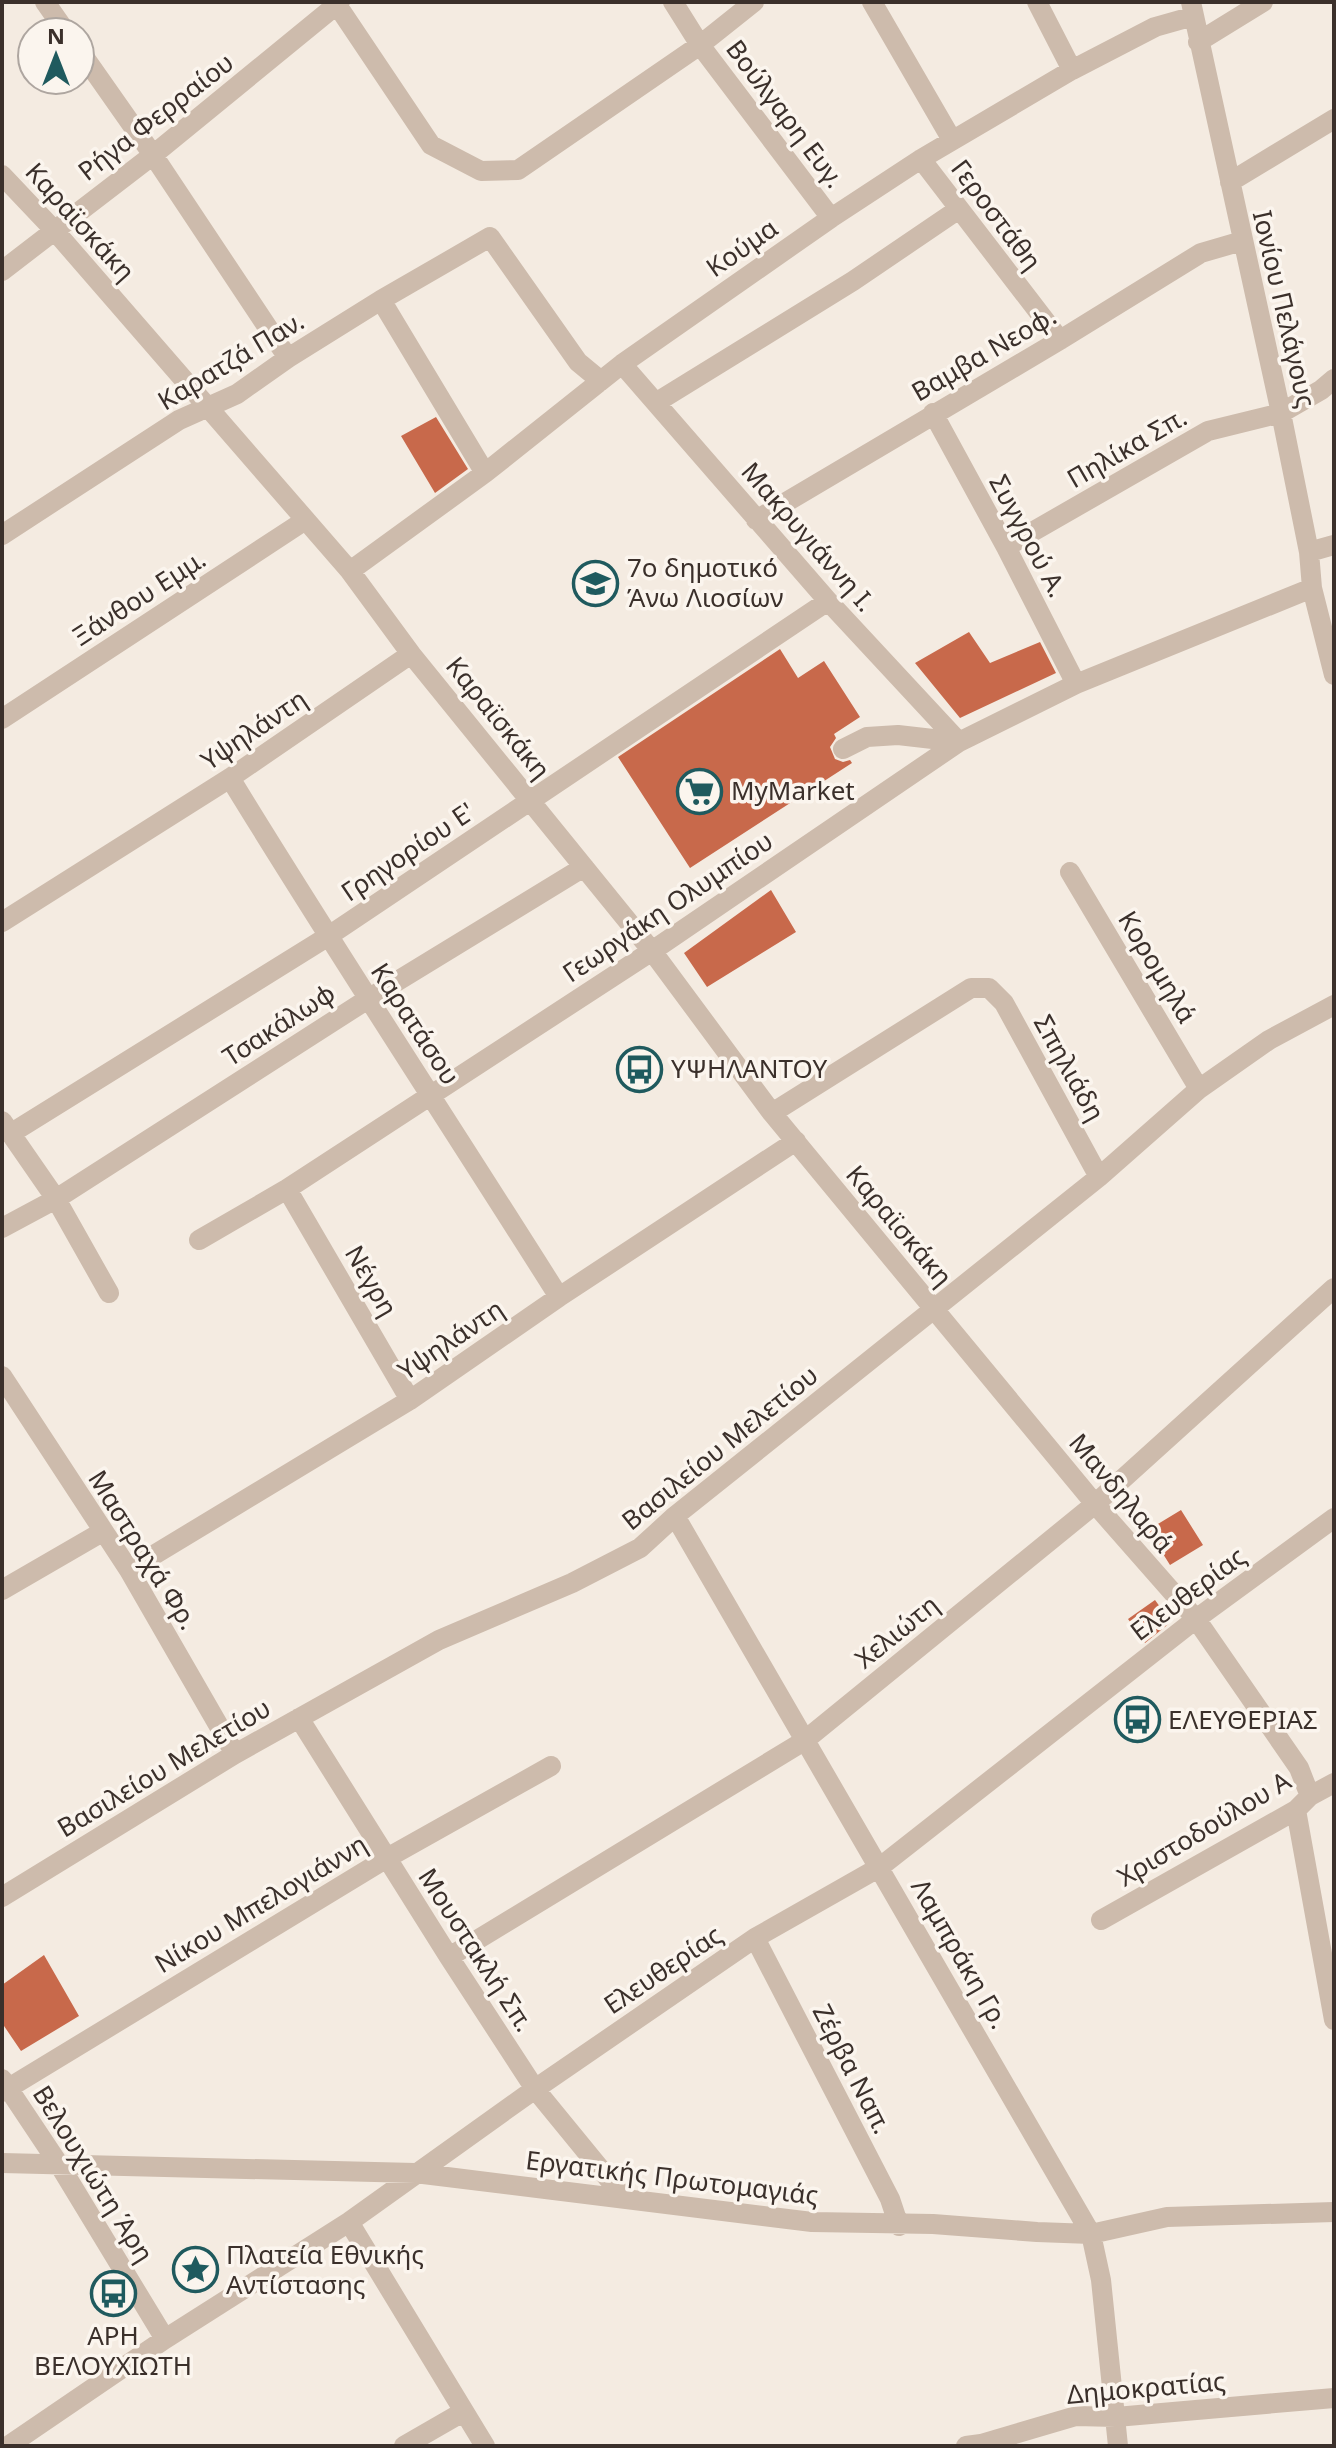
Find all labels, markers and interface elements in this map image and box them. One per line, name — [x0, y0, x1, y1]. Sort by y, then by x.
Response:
north arrow — [16, 16, 96, 96]
text: N — [47, 20, 65, 50]
street label: Βούλγαρη Ευγ. — [718, 32, 853, 195]
street label: Ρήγα Φερραίου — [70, 44, 241, 188]
street label: Γεροστάθη — [943, 152, 1050, 277]
street label: Καραϊσκάκη — [18, 154, 144, 288]
street label: Ιονίου Πελάγους — [1245, 207, 1325, 411]
street label: Κούμα — [699, 210, 784, 285]
street label: Βαμβα Νεοφ. — [905, 297, 1062, 409]
street label: Καρατζά Παν. — [151, 302, 310, 418]
street label: Πηλίκα Σπ. — [1060, 398, 1193, 496]
street label: Μακρυγιάννη Ι. — [734, 454, 884, 619]
street label: Συγγρού Α. — [982, 468, 1076, 603]
street label: Ξάνθου Εμμ. — [65, 540, 212, 654]
place label: 7ο δημοτικό Άνω Λιοσίων — [627, 549, 784, 615]
school or university icon: 7ο δημοτικό Άνω Λιοσίων — [572, 559, 620, 607]
street label: Καραϊσκάκη — [438, 649, 559, 786]
street label: Υψηλάντη — [193, 681, 313, 778]
supermarket icon: MyMarket — [676, 767, 724, 815]
place label: MyMarket — [731, 772, 855, 808]
street label: Γρηγορίου Ε' — [334, 793, 481, 909]
street label: Γεωργάκη Ολυμπίου — [555, 822, 780, 990]
street label: Κορομηλά — [1110, 904, 1205, 1029]
street label: Καρατάσου — [363, 955, 469, 1091]
street label: Τσακάλωφ — [215, 974, 342, 1074]
street label: Σπηλιάδη — [1026, 1008, 1114, 1127]
bus stop icon: ΥΨΗΛΑΝΤΟΥ — [616, 1045, 664, 1093]
place label: ΥΨΗΛΑΝΤΟΥ — [671, 1050, 828, 1086]
street label: Καραϊσκάκη — [838, 1157, 961, 1294]
street label: Νέγρη — [337, 1238, 407, 1323]
street label: Υψηλάντη — [390, 1291, 510, 1388]
street label: Βασιλείου Μελετίου — [614, 1357, 825, 1538]
street label: Μανδηλαρά — [1061, 1425, 1182, 1560]
street label: Μαστραχά Φρ. — [80, 1463, 207, 1636]
street label: Ελευθερίας — [1122, 1538, 1252, 1648]
street label: Χελιώτη — [847, 1586, 946, 1676]
street label: Βασιλείου Μελετίου — [50, 1689, 277, 1845]
bus stop icon: ΕΛΕΥΘΕΡΙΑΣ — [1113, 1696, 1161, 1744]
place label: ΕΛΕΥΘΕΡΙΑΣ — [1168, 1701, 1318, 1737]
street label: Χριστοδούλου Α — [1110, 1762, 1297, 1894]
street label: Νίκου Μπελογιάννη — [148, 1825, 373, 1981]
street label: Μουστακλή Σπ. — [411, 1861, 543, 2038]
street label: Λαμπράκη Γρ. — [903, 1872, 1018, 2035]
street label: Ελευθερίας — [596, 1916, 729, 2022]
street label: Ζέρβα Ναπ. — [805, 1997, 901, 2140]
street label: Βελουχιώτη Άρη — [25, 2078, 163, 2269]
street label: Εργατικής Πρωτομαγιάς — [524, 2141, 820, 2213]
place label: Πλατεία Εθνικής Αντίστασης — [226, 2236, 424, 2302]
place icon: Πλατεία Εθνικής Αντίστασης — [171, 2246, 219, 2294]
bus stop icon: ΑΡΗ ΒΕΛΟΥΧΙΩΤΗ — [89, 2269, 137, 2317]
place label: ΑΡΗ ΒΕΛΟΥΧΙΩΤΗ — [34, 2317, 192, 2383]
street label: Δημοκρατίας — [1065, 2362, 1227, 2412]

